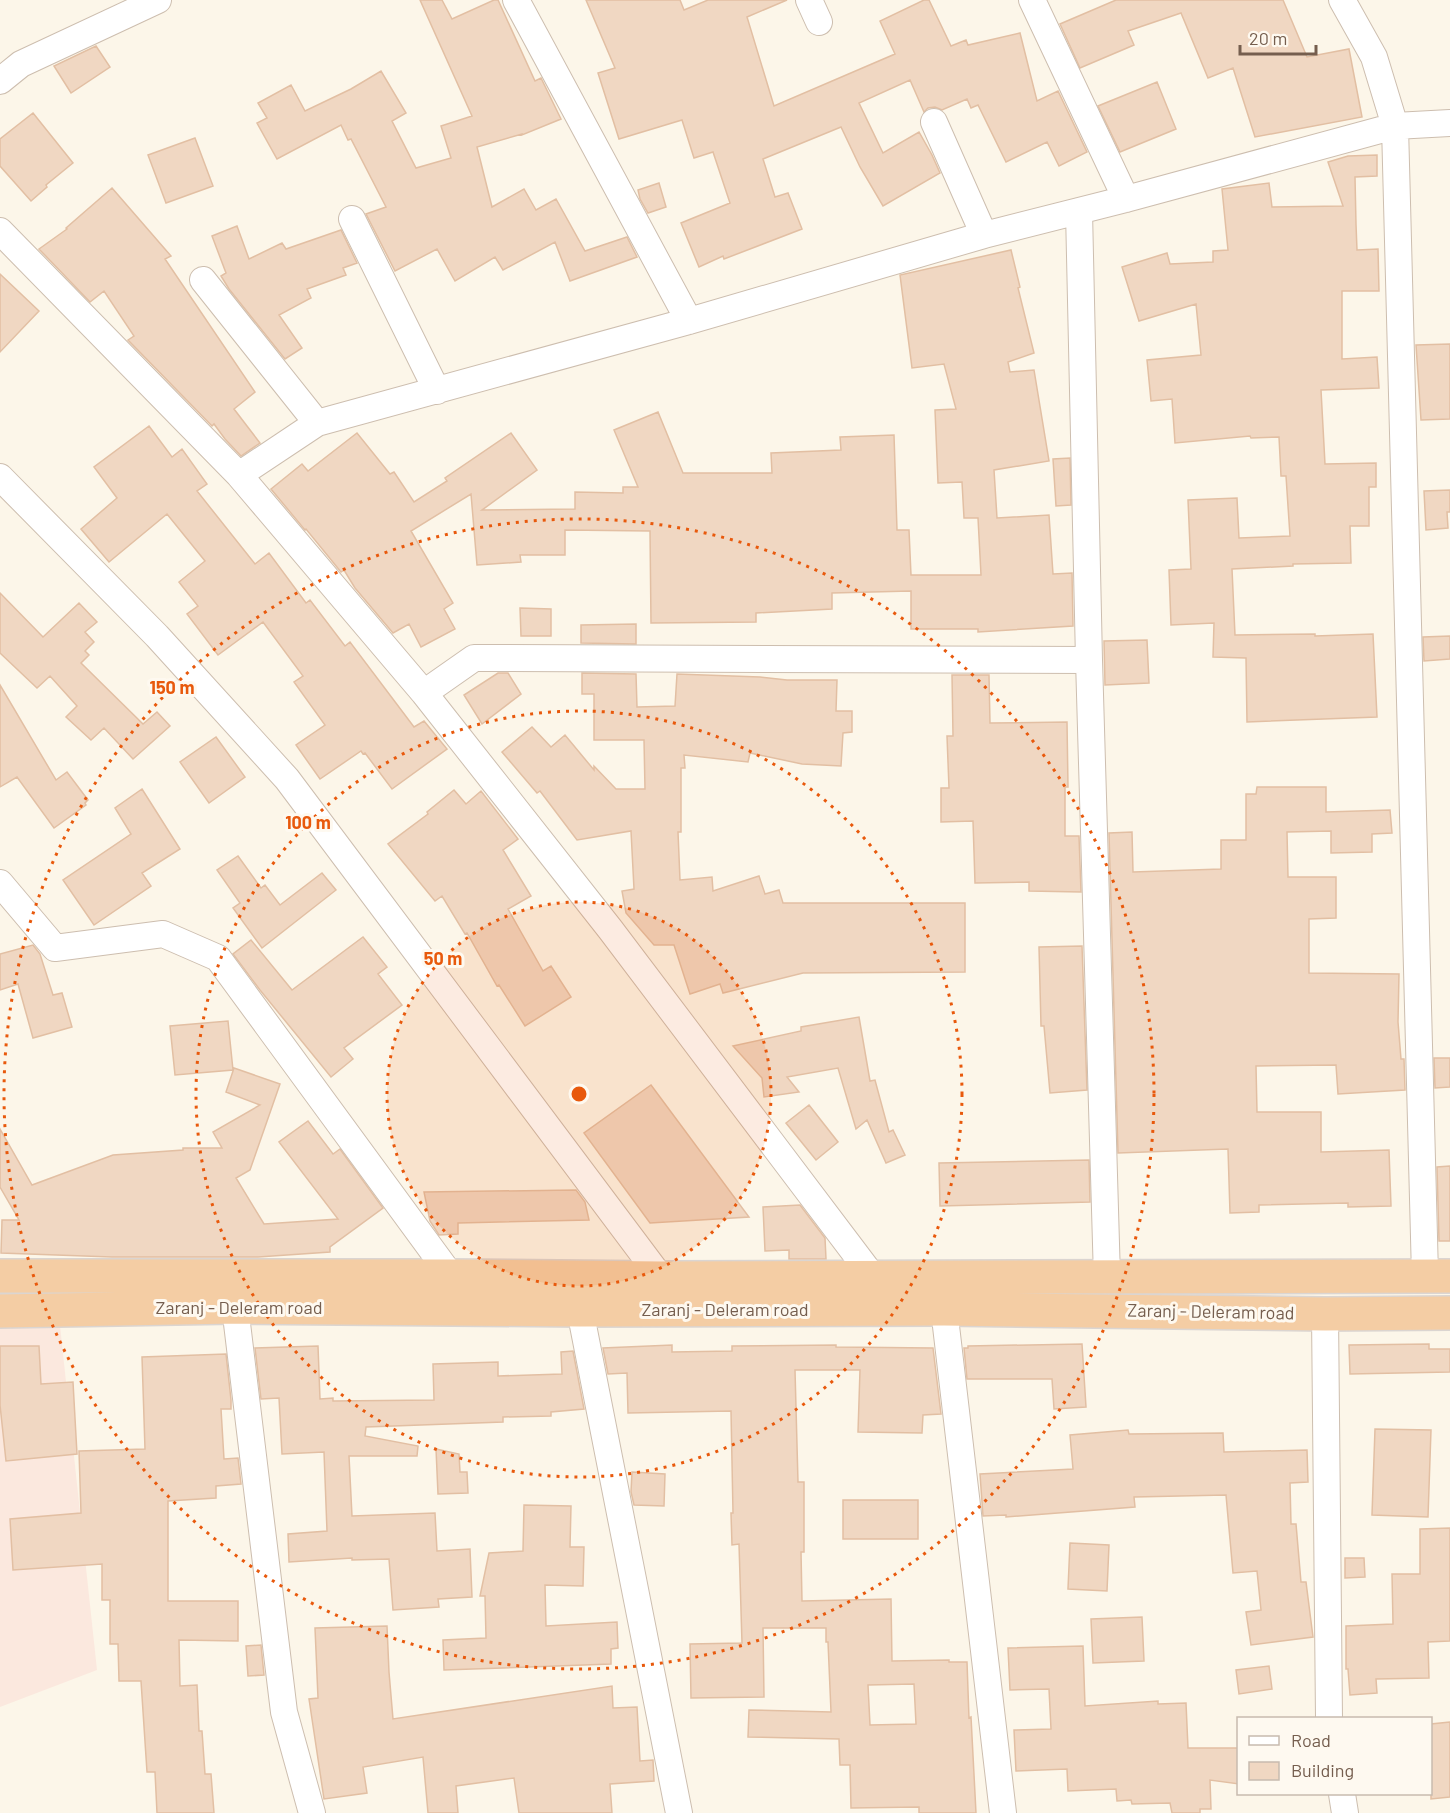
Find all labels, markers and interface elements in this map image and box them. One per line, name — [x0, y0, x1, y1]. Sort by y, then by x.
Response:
scale bar — [1240, 18, 1316, 56]
text: 20 m — [1249, 27, 1287, 49]
text: 150 m — [150, 676, 194, 698]
text: 100 m — [285, 811, 331, 833]
text: 50 m — [424, 947, 462, 969]
centre of rings — [569, 1084, 589, 1104]
street label: Zaranj - Deleram road — [155, 1296, 323, 1318]
street label: Zaranj - Deleram road — [641, 1298, 809, 1320]
street label: Zaranj - Deleram road — [1127, 1299, 1295, 1323]
legend — [1237, 1717, 1432, 1795]
text: Road — [1291, 1729, 1331, 1751]
text: Building — [1291, 1759, 1354, 1781]

